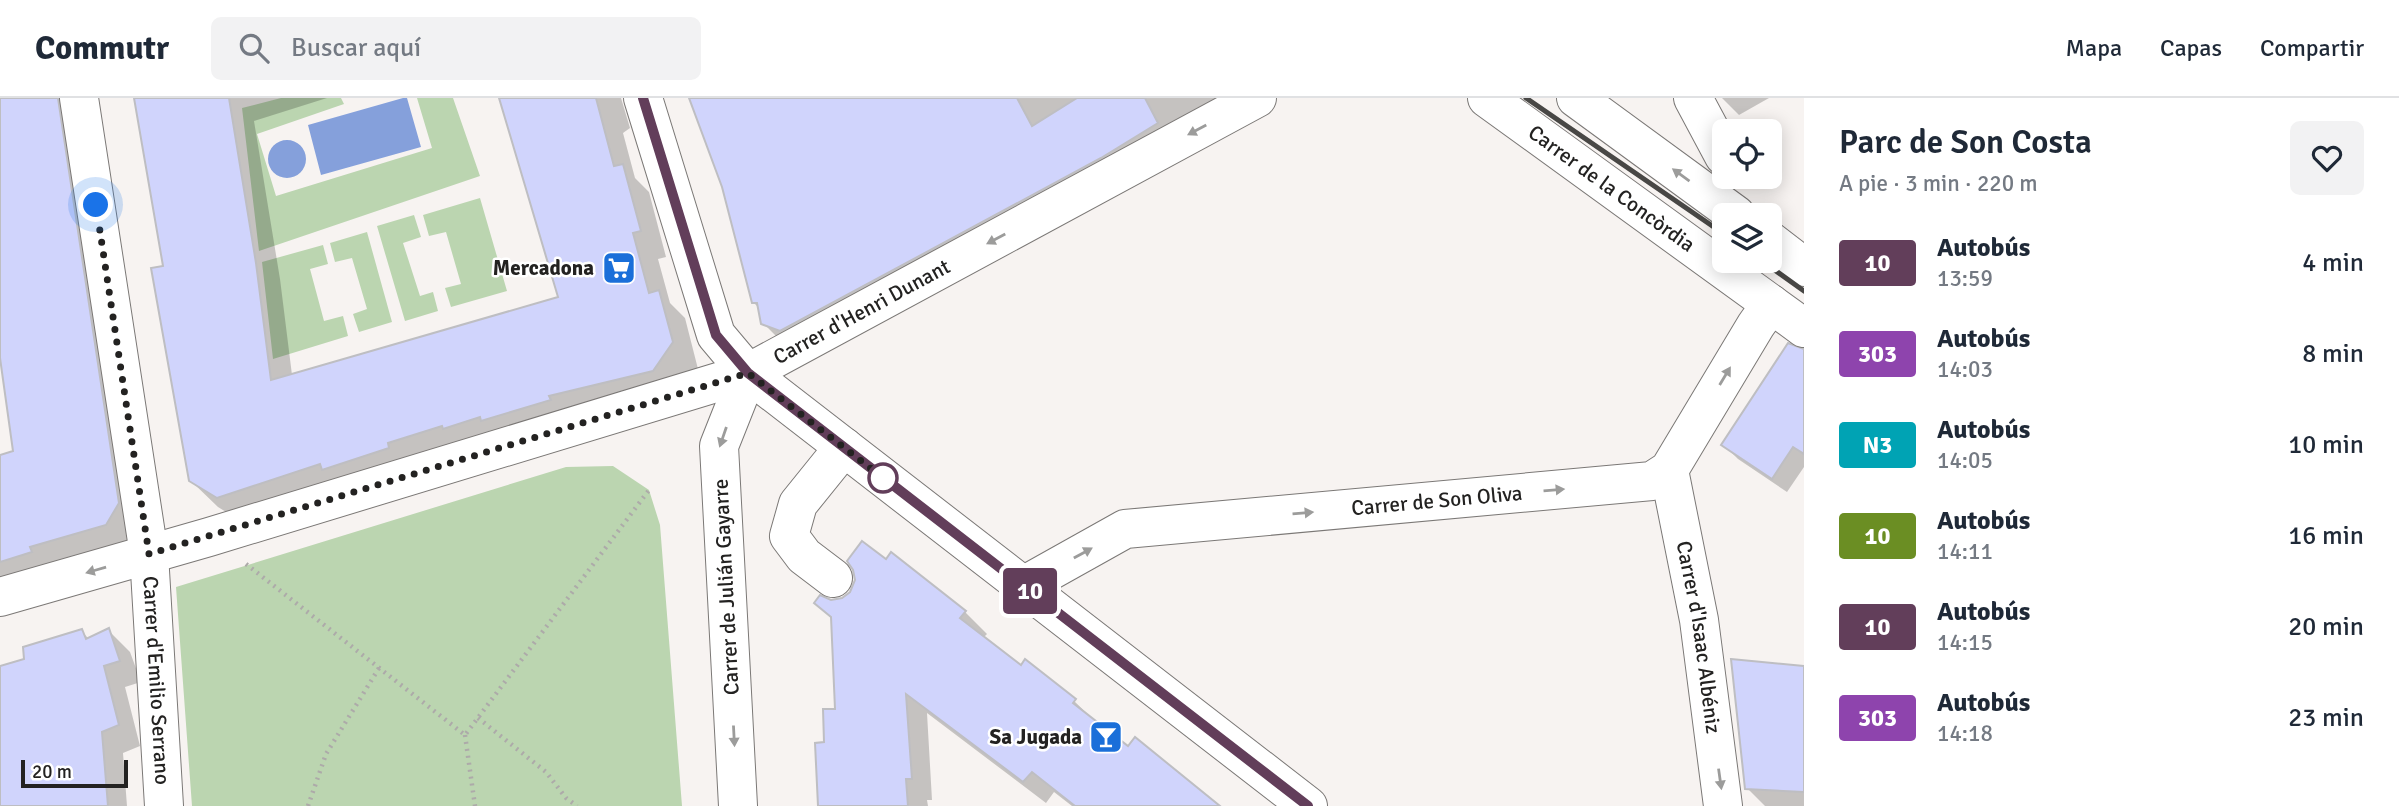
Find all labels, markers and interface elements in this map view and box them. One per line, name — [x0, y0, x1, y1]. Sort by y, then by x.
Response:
search box — [211, 17, 701, 80]
text: Commutr — [35, 28, 169, 69]
icon: search — [235, 29, 273, 67]
text: Buscar aquí — [291, 32, 421, 64]
text: Mapa — [2066, 33, 2122, 63]
text: Capas — [2160, 33, 2222, 63]
text: Compartir — [2260, 33, 2364, 63]
street label: Carrer de la Concòrdia — [1523, 119, 1700, 258]
map controls — [1712, 119, 1782, 273]
button: locate — [1712, 119, 1782, 189]
button: heart — [2290, 121, 2364, 195]
text: Parc de Son Costa — [1839, 122, 2092, 163]
one-way arrow — [1186, 124, 1206, 136]
one-way arrow — [1672, 168, 1690, 182]
text: A pie · 3 min · 220 m — [1839, 169, 2038, 198]
your location — [78, 187, 113, 222]
button: layers — [1712, 203, 1782, 273]
one-way arrow — [986, 232, 1006, 244]
text: Autobús — [1937, 232, 2030, 264]
text: 4 min — [2302, 247, 2364, 279]
text: 10 — [1865, 248, 1890, 278]
supermarket icon: Mercadona — [600, 249, 638, 287]
street label: Carrer d'Henri Dunant — [769, 253, 955, 370]
place label: Mercadona — [493, 255, 594, 281]
text: 13:59 — [1937, 264, 1993, 293]
text: Autobús — [1937, 323, 2030, 355]
text: 8 min — [2302, 338, 2364, 370]
text: 303 — [1858, 339, 1897, 369]
text: 14:03 — [1937, 355, 1993, 384]
one-way arrow — [1719, 367, 1731, 386]
text: Autobús — [1937, 414, 2030, 446]
one-way arrow — [717, 426, 728, 447]
text: 10 min — [2288, 429, 2364, 461]
text: N3 — [1863, 430, 1892, 460]
text: 14:05 — [1937, 446, 1993, 475]
unlabelled marker — [868, 463, 898, 493]
street label: Carrer de Julián Gayarre — [707, 478, 745, 696]
street label: Carrer de Son Oliva — [1350, 480, 1524, 521]
one-way arrow — [1544, 484, 1566, 495]
text: Autobús — [1937, 505, 2030, 537]
one-way arrow — [1293, 507, 1315, 518]
text: 16 min — [2288, 520, 2364, 552]
text: 10 — [1865, 521, 1890, 551]
text: 14:11 — [1937, 537, 1993, 566]
street label: Carrer d'Isaac Albéniz — [1671, 539, 1727, 735]
one-way arrow — [1073, 547, 1092, 559]
one-way arrow — [85, 565, 106, 575]
line badge: 10 — [998, 568, 1062, 614]
street label: Carrer d'Emilio Serrano — [137, 575, 176, 785]
text: 10 — [1017, 576, 1043, 606]
text: Autobús — [1937, 596, 2030, 628]
text: 20 min — [2288, 611, 2364, 643]
text: 10 — [1865, 612, 1890, 642]
text: 14:15 — [1937, 628, 1993, 657]
text: Autobús — [1937, 687, 2030, 719]
text: 23 min — [2288, 702, 2364, 734]
text: 303 — [1858, 703, 1897, 733]
bar icon: Sa Jugada — [1087, 718, 1125, 756]
text: 14:18 — [1937, 719, 1993, 748]
place label: Sa Jugada — [989, 724, 1082, 750]
one-way arrow — [729, 726, 740, 748]
scale bar — [21, 757, 128, 789]
text: 20 m — [32, 760, 72, 784]
one-way arrow — [1714, 768, 1725, 790]

